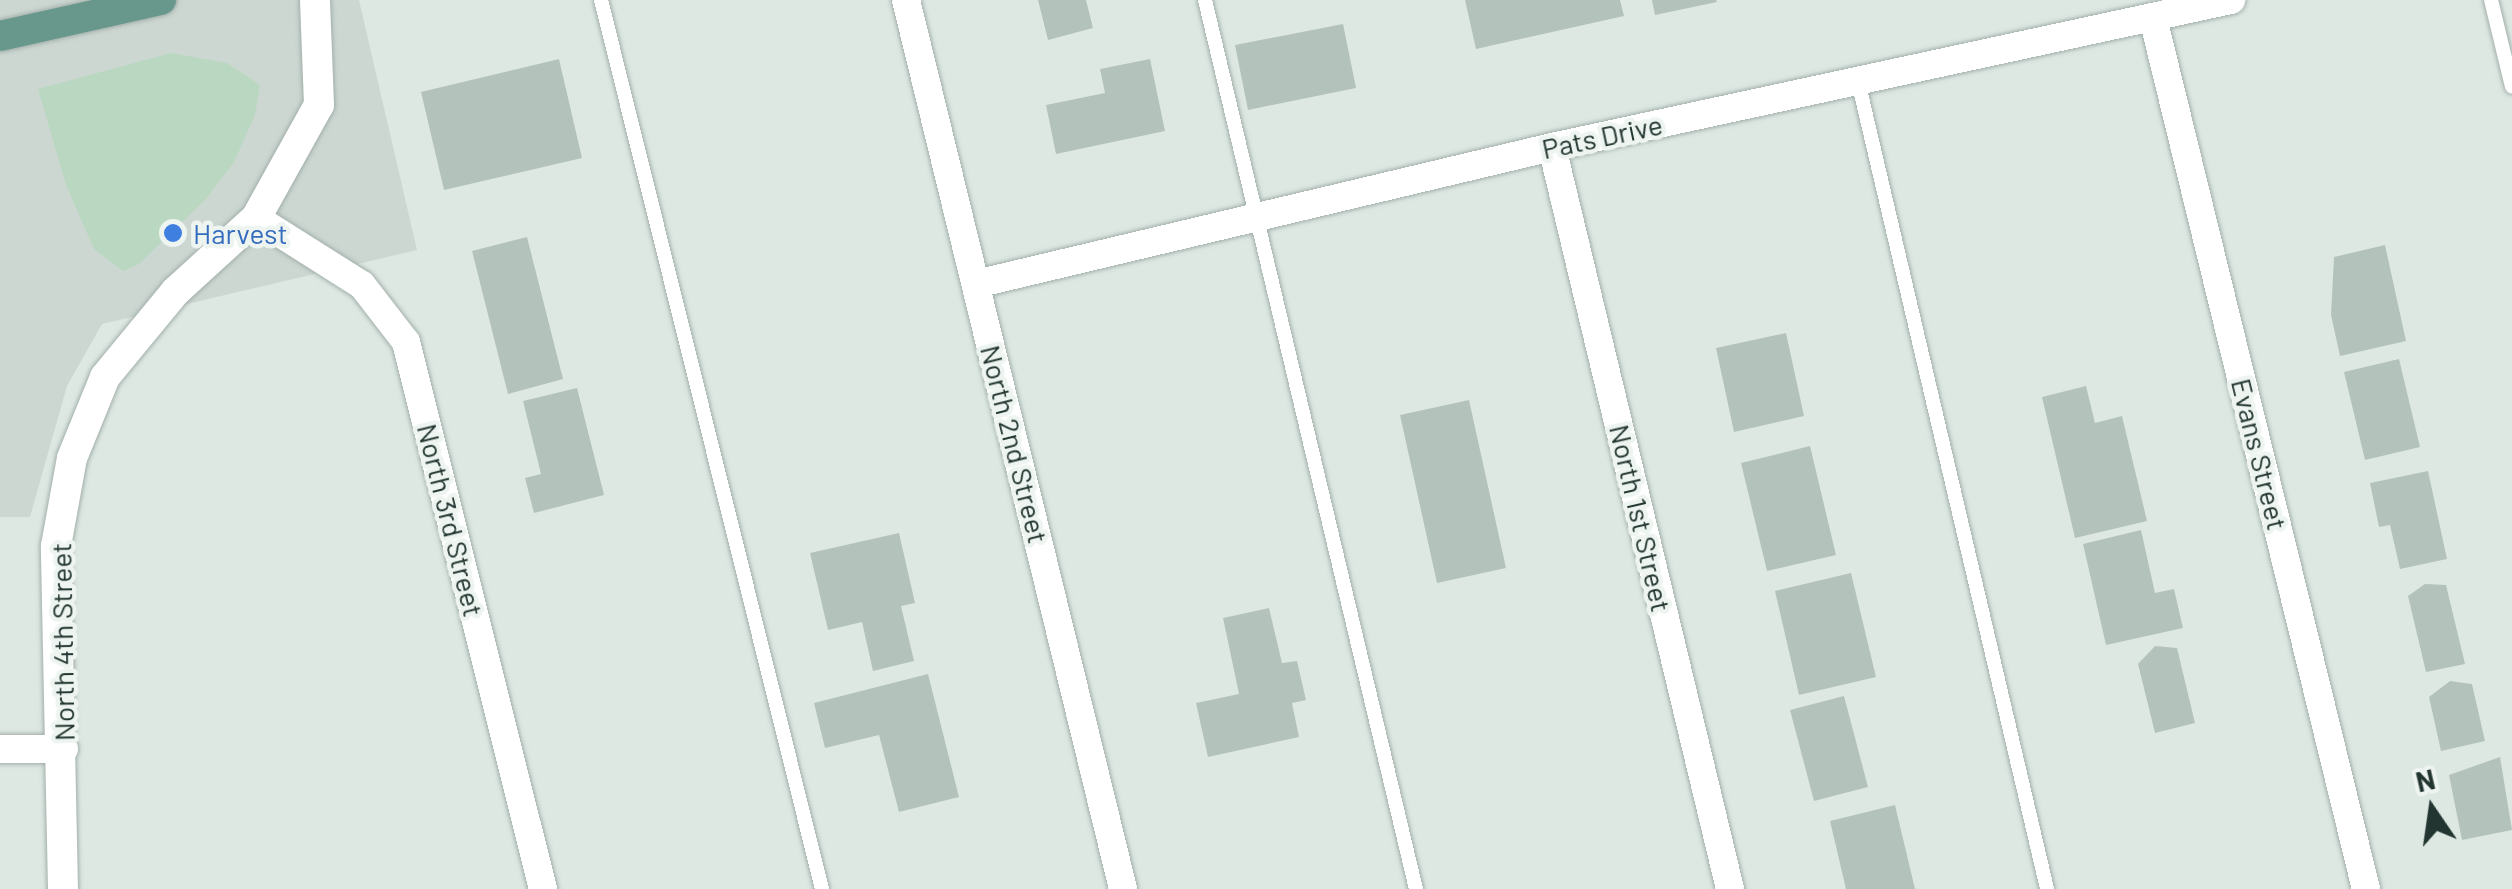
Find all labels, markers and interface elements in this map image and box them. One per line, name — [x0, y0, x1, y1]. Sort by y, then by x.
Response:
street label: Pats Drive — [1539, 107, 1665, 165]
place label: Harvest — [193, 216, 288, 250]
marker: Harvest — [162, 222, 184, 244]
street label: North 2nd Street — [974, 342, 1056, 546]
street label: Evans Street — [2225, 375, 2295, 533]
street label: North 3rd Street — [411, 420, 491, 620]
street label: North 1st Street — [1603, 421, 1679, 615]
street label: North 4th Street — [43, 543, 81, 741]
north arrow — [2382, 759, 2482, 859]
text: N — [2412, 761, 2438, 798]

